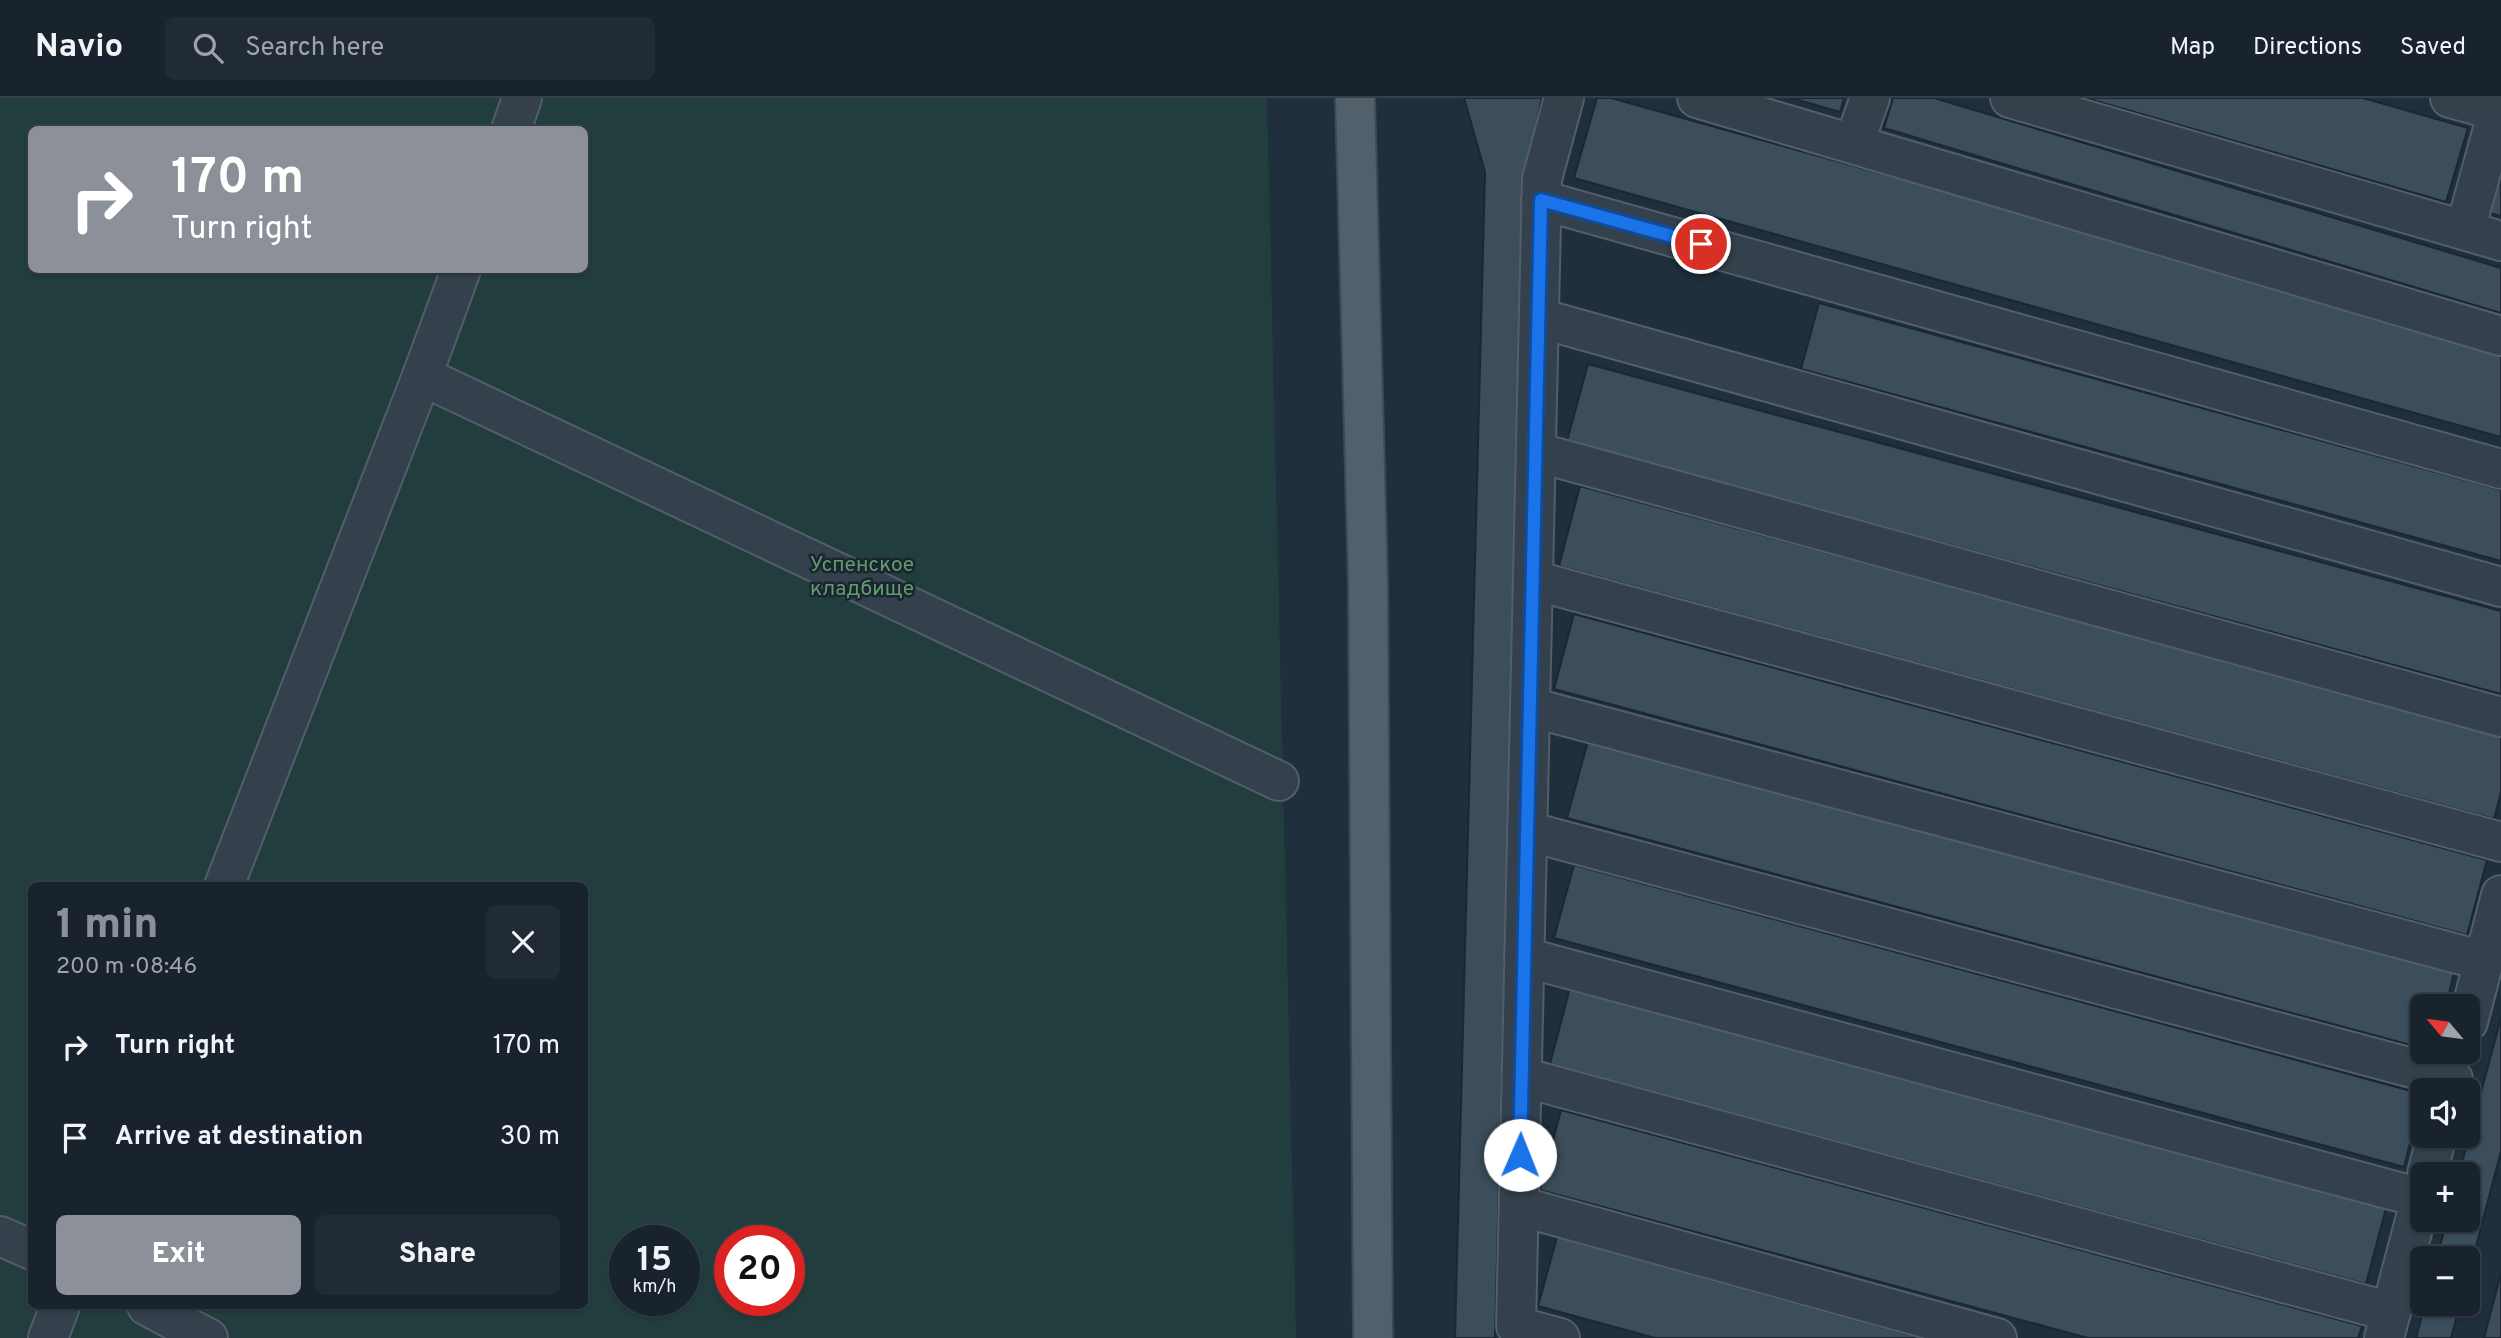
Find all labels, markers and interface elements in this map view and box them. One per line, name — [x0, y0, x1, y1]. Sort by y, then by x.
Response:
search box — [165, 17, 655, 80]
text: Navio — [35, 27, 123, 69]
icon: search — [189, 29, 227, 67]
text: Search here — [245, 32, 384, 65]
text: Map — [2170, 33, 2215, 63]
text: Directions — [2253, 33, 2362, 63]
text: Saved — [2400, 33, 2466, 63]
text: 170 m — [171, 149, 304, 211]
icon: right — [56, 154, 147, 245]
text: Turn right — [171, 210, 313, 250]
pin — [1671, 214, 1731, 274]
icon: arrive — [1682, 225, 1720, 263]
park label: Успенское кладбище — [810, 552, 914, 603]
text: 1 min — [56, 900, 159, 953]
button: close — [486, 905, 560, 979]
text: 200 m · 08:46 — [56, 953, 197, 982]
north arrow — [2410, 994, 2480, 1064]
map controls — [2410, 994, 2480, 1316]
icon: right — [56, 1028, 94, 1066]
text: Turn right — [115, 1030, 235, 1063]
text: 170 m — [493, 1030, 560, 1063]
button: sound — [2410, 1078, 2480, 1148]
position arrow — [1483, 1118, 1557, 1192]
icon: arrive — [56, 1119, 94, 1157]
text: Arrive at destination — [115, 1121, 363, 1154]
text: 30 m — [500, 1121, 560, 1154]
button: + — [2410, 1162, 2480, 1232]
button: Exit — [56, 1215, 301, 1295]
button: Share — [315, 1215, 560, 1295]
speed limit sign: 20 — [714, 1225, 805, 1316]
text: 15 — [637, 1239, 672, 1283]
button: − — [2410, 1246, 2480, 1316]
text: km/h — [633, 1276, 676, 1299]

